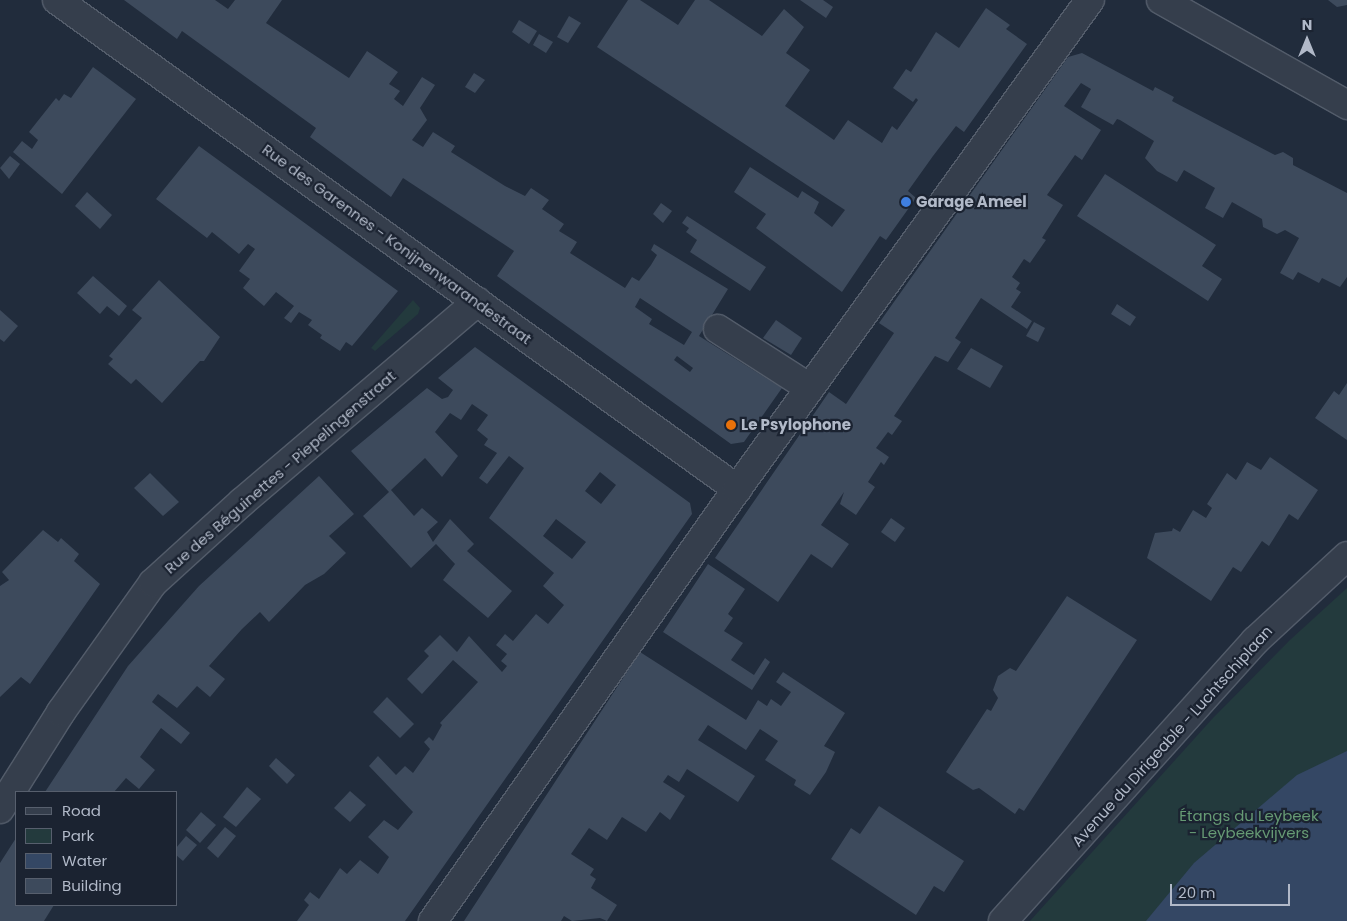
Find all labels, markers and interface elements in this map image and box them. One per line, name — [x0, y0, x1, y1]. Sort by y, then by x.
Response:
north arrow — [1282, 15, 1332, 65]
text: N — [1302, 15, 1312, 35]
street label: Rue des Garennes - Konijnenwarandestraat — [259, 140, 535, 348]
place label: Garage Ameel — [916, 193, 1027, 211]
marker: Garage Ameel — [900, 196, 912, 208]
street label: Rue des Béguinettes - Piepelingenstraat — [161, 367, 399, 577]
place label: Le Psylophone — [741, 416, 851, 434]
marker: Le Psylophone — [725, 419, 737, 431]
street label: Avenue du Dirigeable - Luchtschiplaan — [1068, 622, 1276, 850]
legend — [15, 791, 178, 906]
text: Road — [62, 800, 101, 821]
park label: Étangs du Leybeek - Leybeekvijvers — [1179, 806, 1319, 841]
text: Park — [62, 825, 94, 846]
text: Water — [62, 850, 107, 871]
scale bar — [1172, 874, 1292, 906]
text: Building — [62, 875, 122, 896]
text: 20 m — [1178, 882, 1216, 903]

